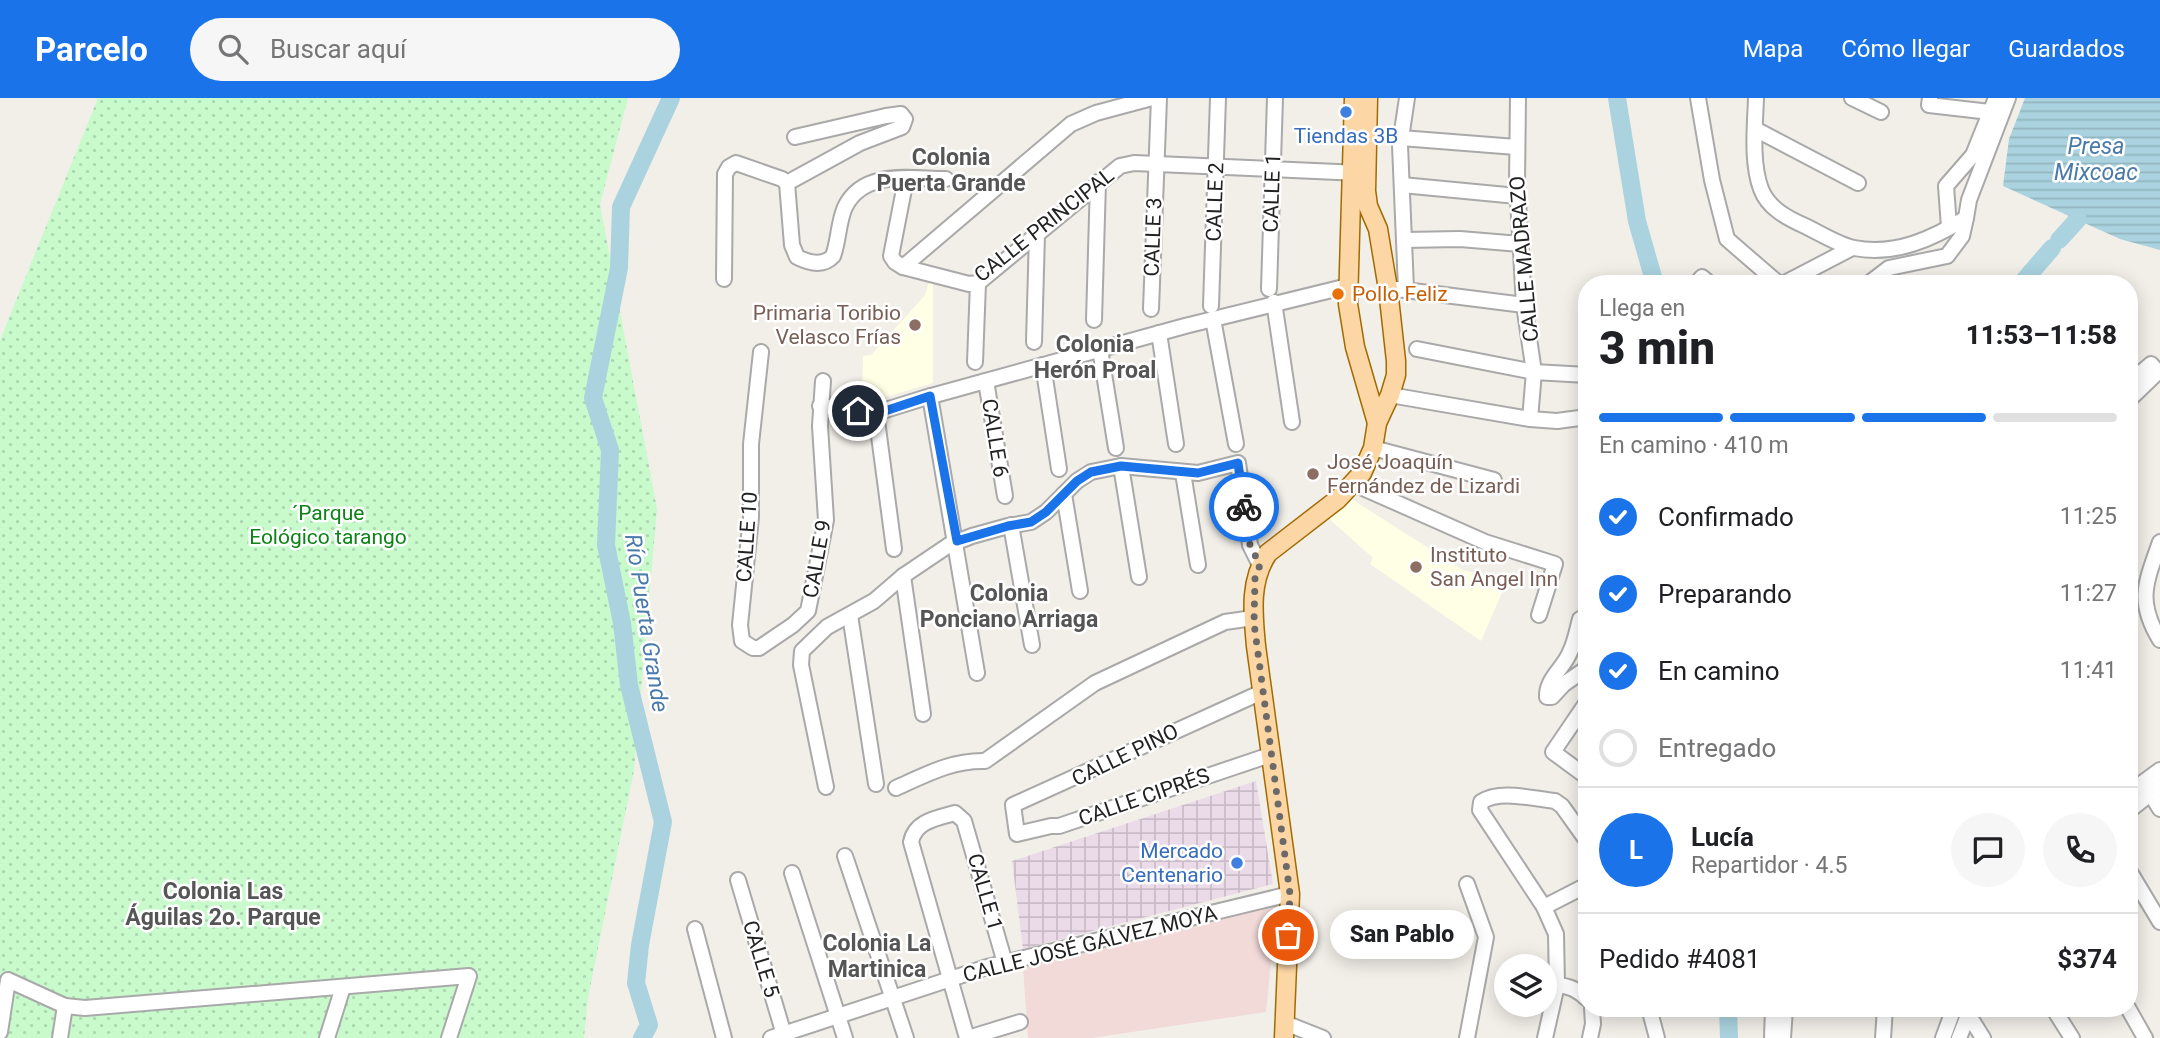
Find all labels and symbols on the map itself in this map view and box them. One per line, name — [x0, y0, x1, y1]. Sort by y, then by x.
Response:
marker: Tiendas 3B — [1338, 104, 1354, 120]
place label: Tiendas 3B — [1294, 124, 1398, 148]
water label: Presa Mixcoac — [2054, 133, 2138, 186]
district label: Colonia Puerta Grande — [876, 144, 1026, 197]
street label: CALLE 1 — [1259, 153, 1285, 233]
street label: CALLE 2 — [1202, 162, 1228, 242]
street label: CALLE PRINCIPAL — [970, 163, 1118, 287]
street label: CALLE MADRAZO — [1505, 175, 1543, 343]
street label: CALLE 3 — [1140, 197, 1166, 277]
place label: Pollo Feliz — [1352, 282, 1448, 306]
marker: Pollo Feliz — [1330, 286, 1346, 302]
place label: Primaria Toribio Velasco Frías — [753, 301, 901, 349]
marker: Primaria Toribio Velasco Frías — [907, 317, 923, 333]
district label: Colonia Herón Proal — [1034, 331, 1156, 384]
pin — [828, 381, 888, 441]
street label: CALLE 6 — [977, 397, 1013, 479]
place label: José Joaquín Fernández de Lizardi — [1327, 450, 1520, 498]
marker: José Joaquín Fernández de Lizardi — [1305, 466, 1321, 482]
courier — [1209, 472, 1279, 542]
street label: CALLE 10 — [732, 491, 762, 583]
park label: ´Parque Eológico tarango — [249, 501, 407, 549]
street label: CALLE 9 — [798, 518, 836, 600]
water label: Río Puerta Grande — [619, 532, 674, 714]
place label: Instituto San Angel Inn — [1430, 543, 1558, 591]
marker: Instituto San Angel Inn — [1408, 559, 1424, 575]
district label: Colonia Ponciano Arriaga — [920, 580, 1098, 633]
street label: CALLE PINO — [1068, 719, 1182, 791]
street label: CALLE CIPRÉS — [1075, 763, 1213, 831]
place label: Mercado Centenario — [1121, 839, 1223, 887]
street label: CALLE 1 — [963, 851, 1007, 933]
marker: Mercado Centenario — [1229, 855, 1245, 871]
district label: Colonia Las Águilas 2o. Parque — [125, 878, 321, 931]
street label: CALLE JOSÉ GÁLVEZ MOYA — [960, 901, 1220, 987]
pin — [1258, 905, 1318, 965]
callout: San Pablo — [1330, 910, 1474, 960]
street label: CALLE 5 — [738, 918, 784, 1000]
district label: Colonia La Martinica — [823, 930, 931, 983]

